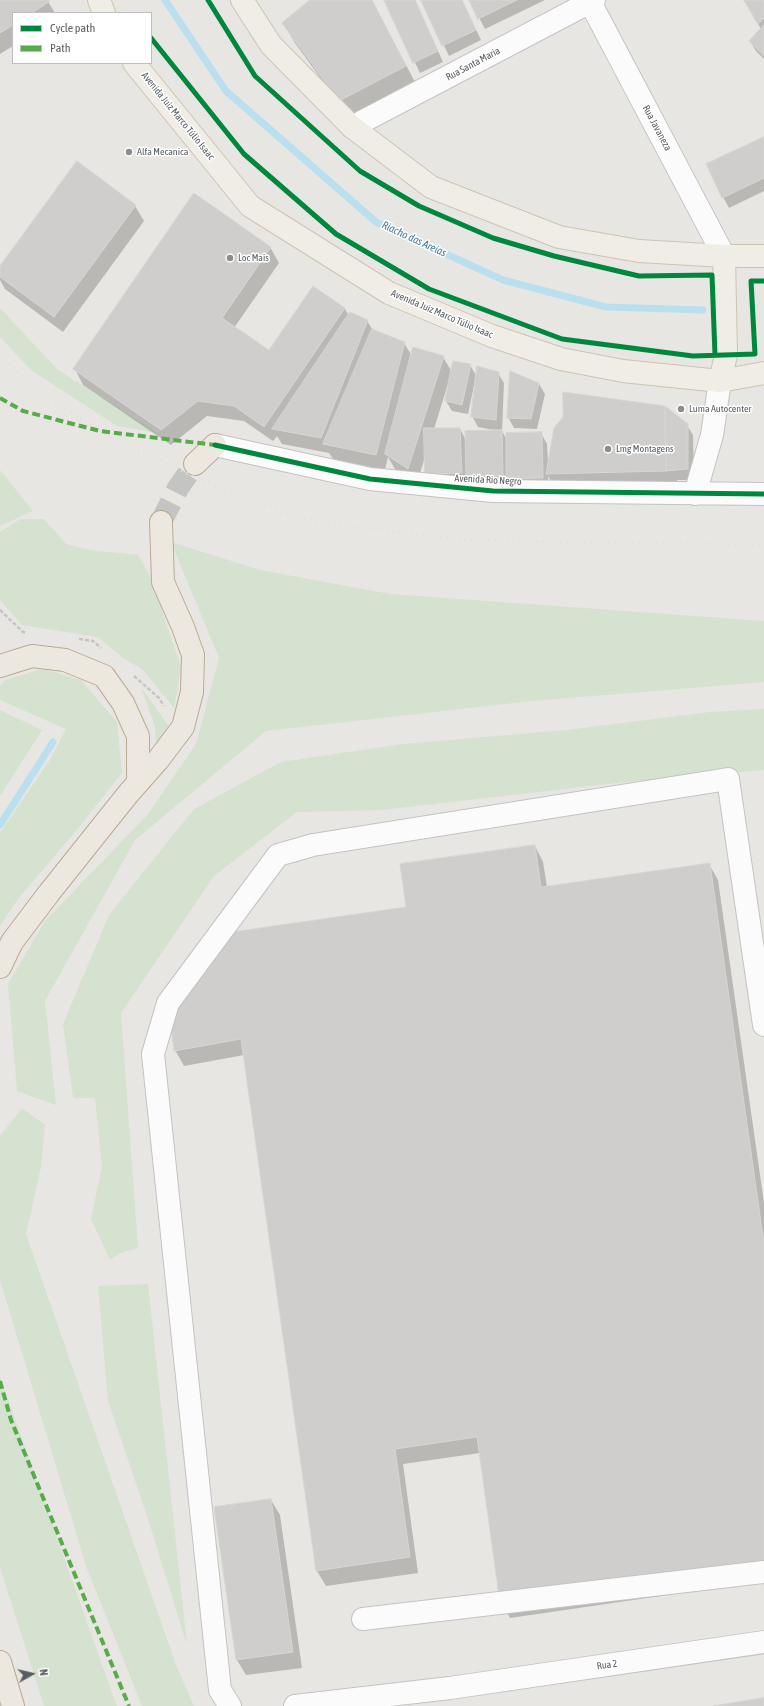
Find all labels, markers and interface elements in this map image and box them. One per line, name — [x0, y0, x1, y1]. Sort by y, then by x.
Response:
legend — [12, 12, 152, 64]
text: Cycle path — [50, 21, 95, 35]
text: Path — [50, 41, 71, 55]
street label: Rua Santa Maria — [444, 45, 502, 83]
street label: Avenida Juiz Marco Túlio Isaac — [139, 70, 217, 162]
street label: Rua Javaneza — [640, 103, 674, 153]
place label: Alfa Mecanica — [137, 146, 188, 158]
marker: Alfa Mecanica — [124, 147, 134, 157]
water label: Riacho das Areias — [380, 218, 448, 260]
place label: Loc Mais — [238, 252, 269, 264]
marker: Loc Mais — [225, 253, 235, 263]
street label: Avenida Juiz Marco Túlio Isaac — [389, 287, 495, 341]
place label: Luma Autocenter — [689, 403, 751, 415]
marker: Luma Autocenter — [676, 404, 686, 414]
place label: Lmg Montagens — [616, 443, 674, 455]
marker: Lmg Montagens — [603, 444, 613, 454]
street label: Avenida Rio Negro — [454, 472, 522, 488]
north arrow — [12, 1654, 52, 1694]
street label: Rua 2 — [596, 1658, 618, 1672]
text: N — [37, 1668, 50, 1676]

